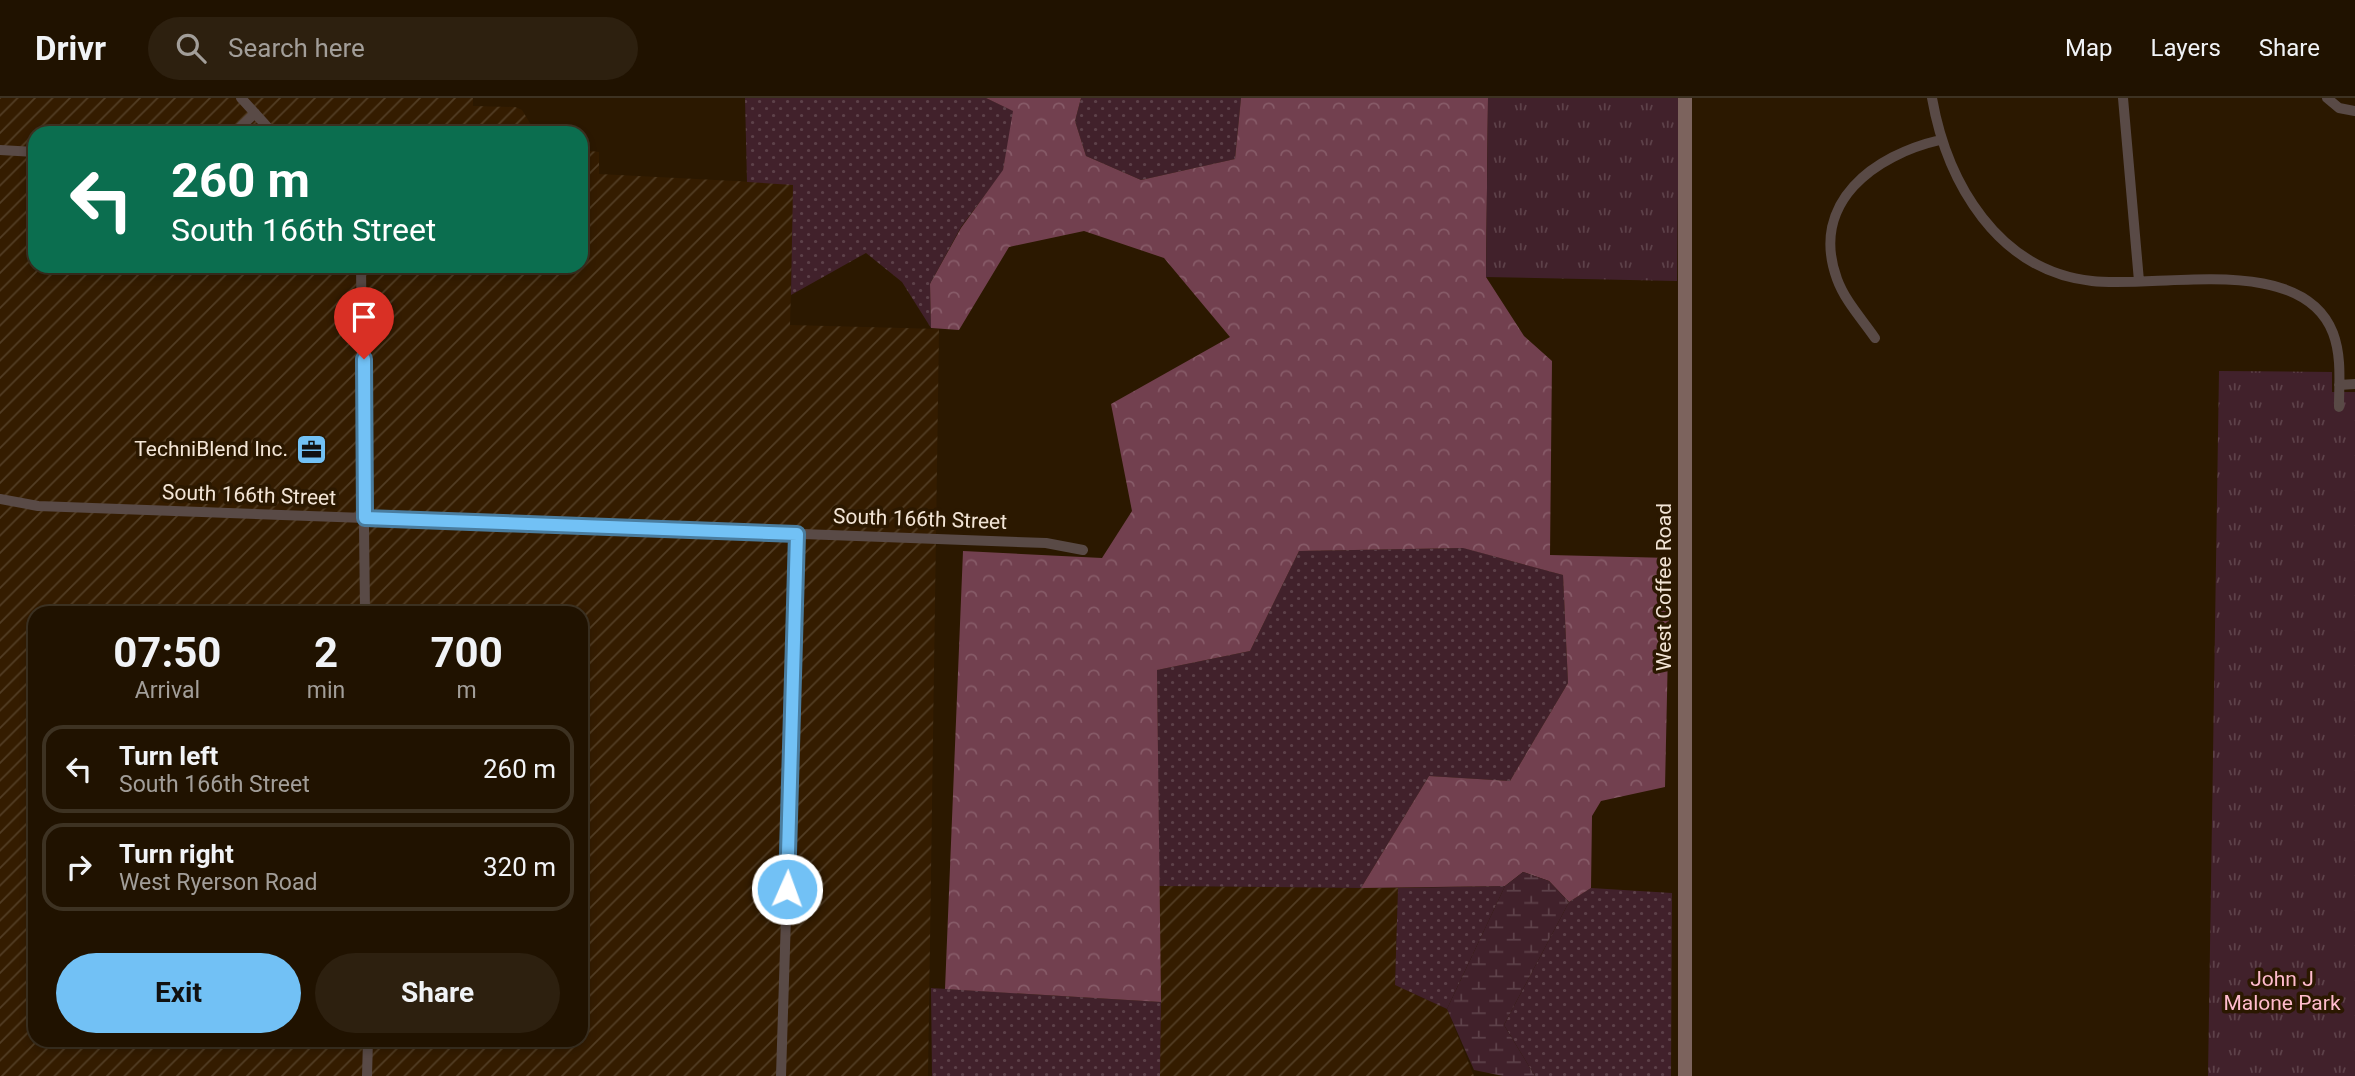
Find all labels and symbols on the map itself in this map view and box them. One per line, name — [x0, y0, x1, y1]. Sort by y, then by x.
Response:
pin — [334, 287, 394, 359]
office icon: TechniBlend Inc. — [294, 432, 328, 466]
place label: TechniBlend Inc. — [134, 437, 288, 461]
street label: South 166th Street — [162, 480, 337, 510]
street label: West Coffee Road — [1652, 503, 1676, 671]
street label: South 166th Street — [833, 504, 1008, 534]
position arrow — [750, 852, 824, 926]
park label: John J Malone Park — [2223, 967, 2341, 1015]

